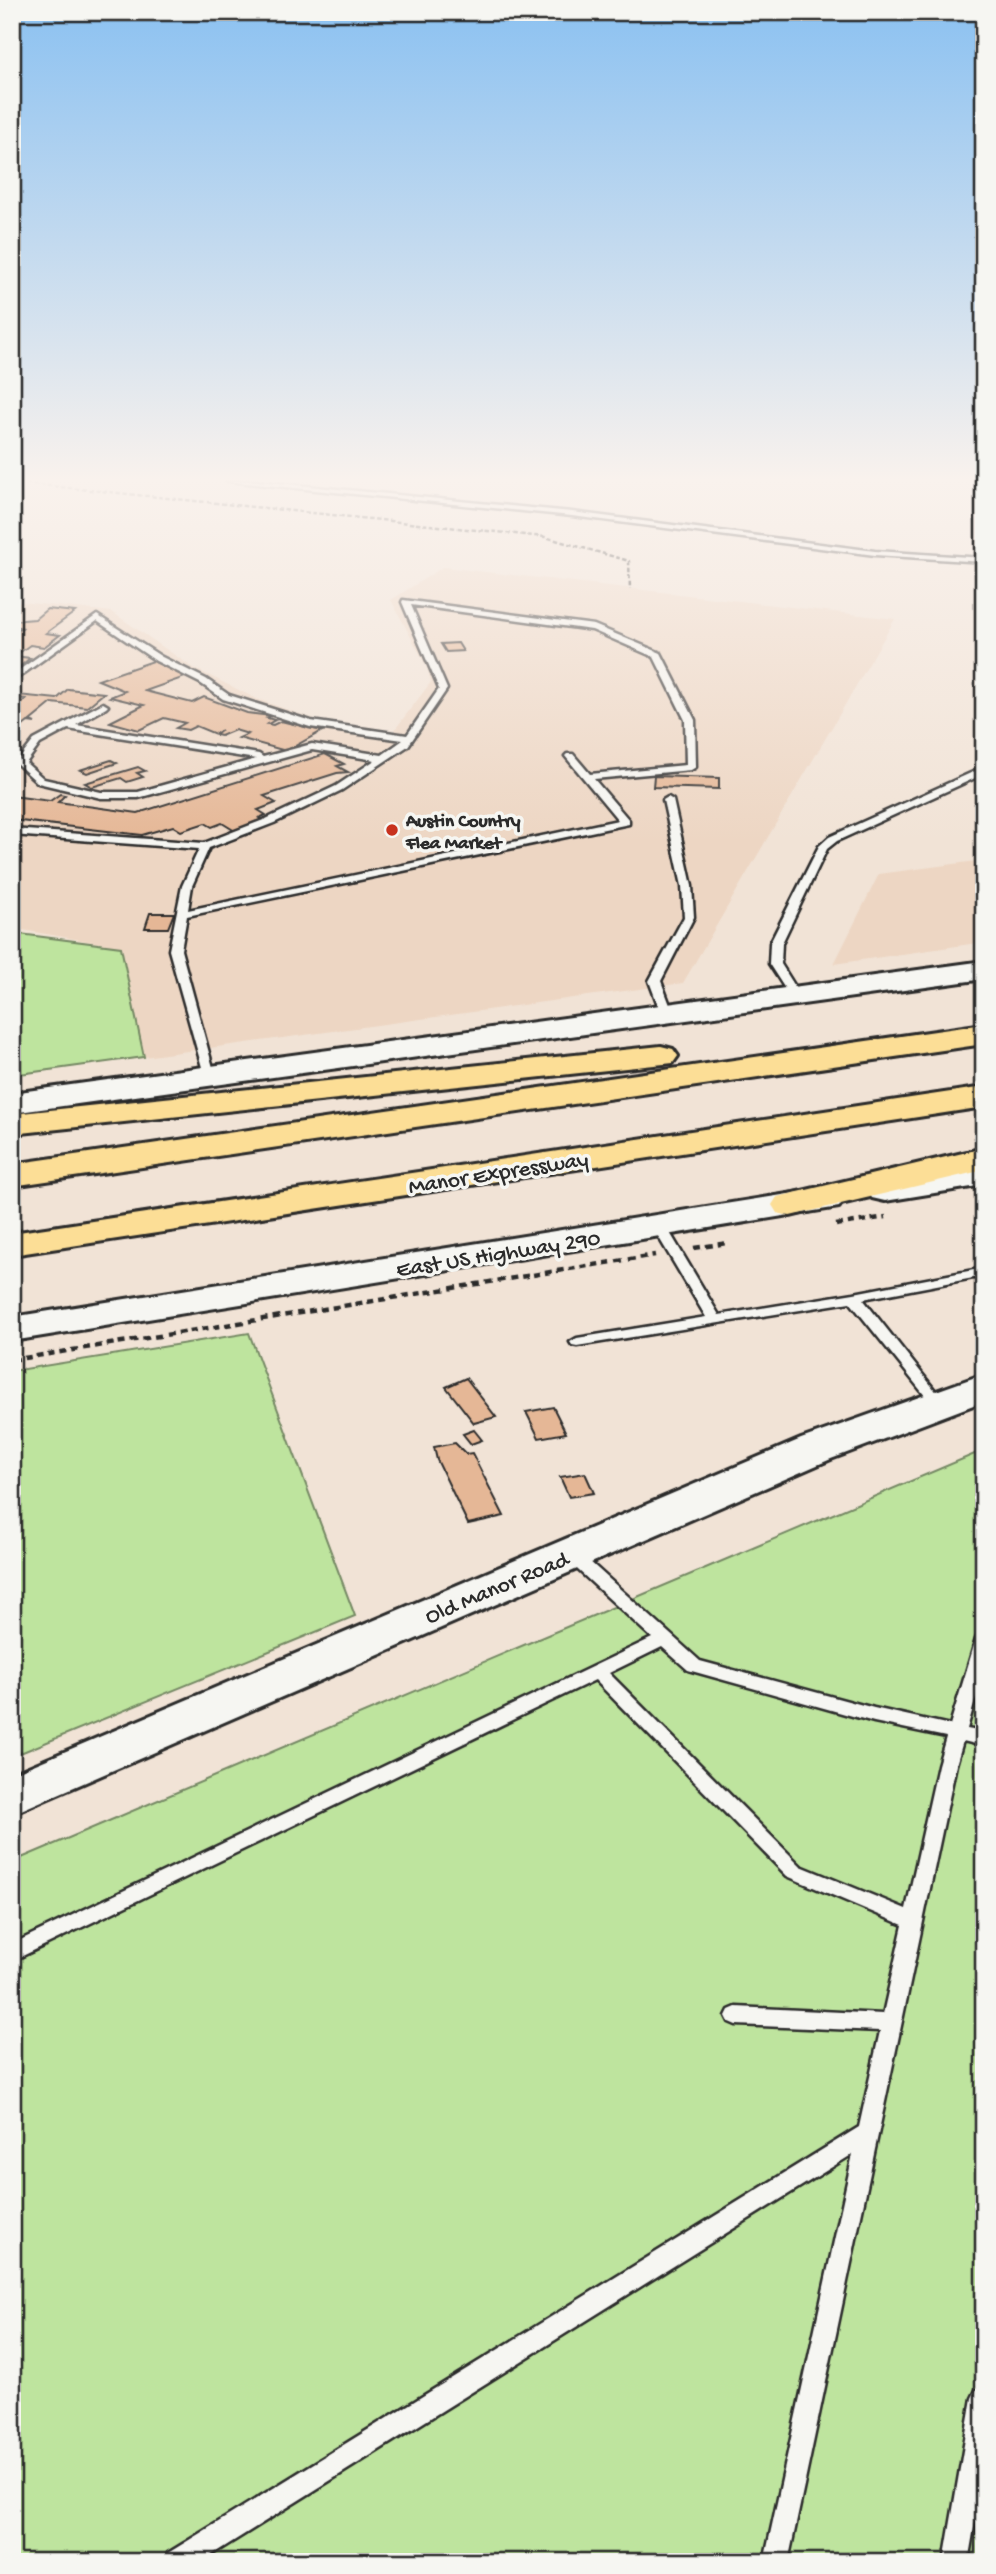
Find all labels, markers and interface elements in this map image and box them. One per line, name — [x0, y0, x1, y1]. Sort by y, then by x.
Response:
place label: Austin Country Flea Market — [405, 811, 521, 856]
marker: Austin Country Flea Market — [384, 822, 400, 838]
street label: Manor Expressway — [407, 1147, 590, 1202]
street label: East US Highway 290 — [394, 1226, 603, 1285]
street label: Old Manor Road — [422, 1546, 575, 1632]

